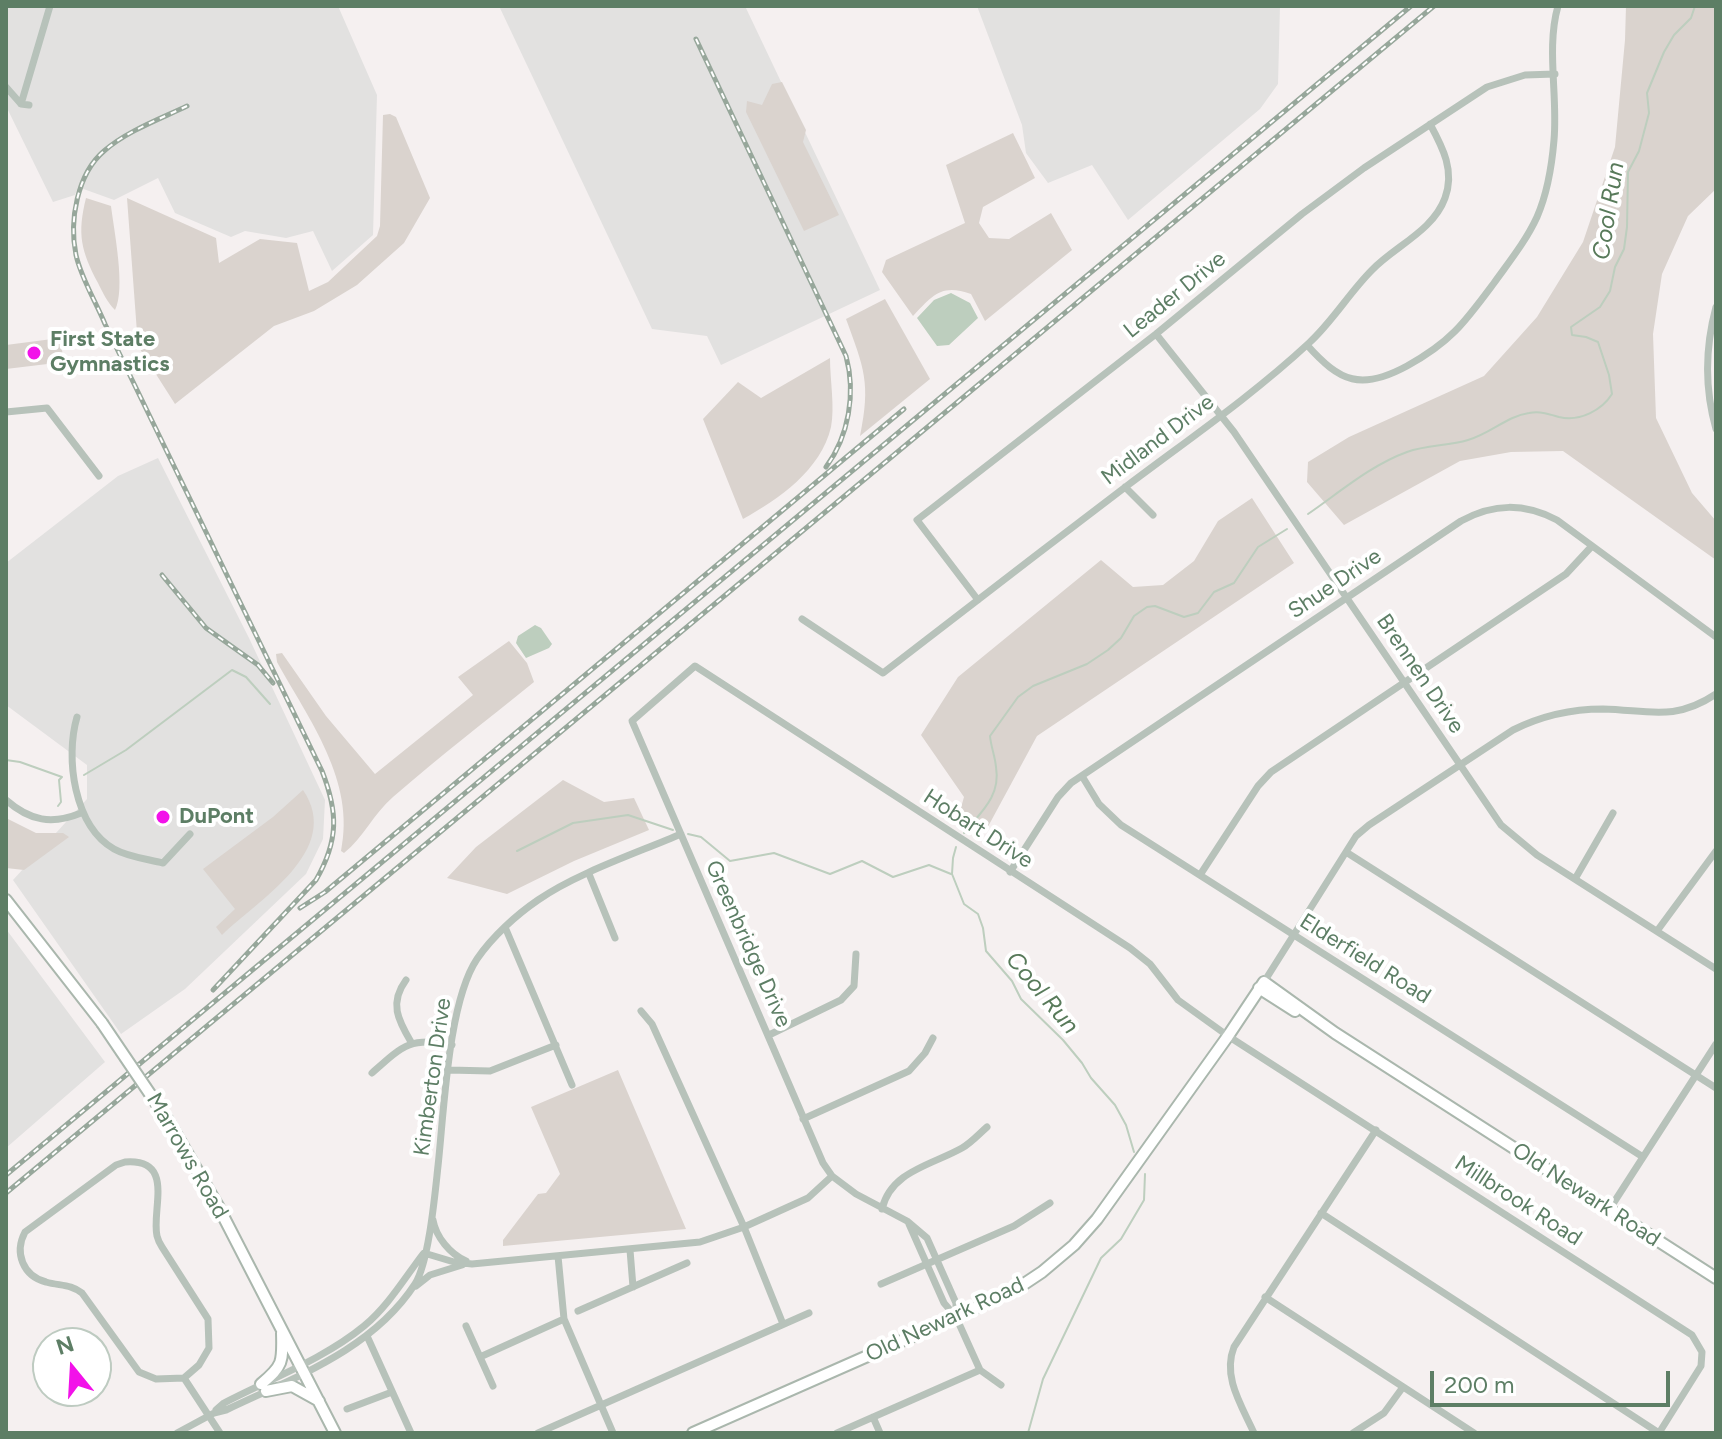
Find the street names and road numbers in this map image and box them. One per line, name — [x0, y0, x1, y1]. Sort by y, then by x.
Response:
street label: Leader Drive — [1119, 246, 1231, 344]
street label: Midland Drive — [1096, 389, 1220, 491]
street label: Shue Drive — [1284, 543, 1386, 625]
street label: Brennen Drive — [1370, 609, 1470, 739]
street label: Hobart Drive — [918, 784, 1038, 874]
street label: Greenbridge Drive — [699, 856, 797, 1032]
street label: Elderfield Road — [1295, 908, 1435, 1010]
street label: Kimberton Drive — [409, 996, 457, 1158]
street label: Marrows Road — [140, 1088, 234, 1224]
street label: Old Newark Road — [1507, 1137, 1665, 1253]
street label: Millbrook Road — [1450, 1150, 1586, 1252]
street label: Old Newark Road — [862, 1272, 1028, 1368]

